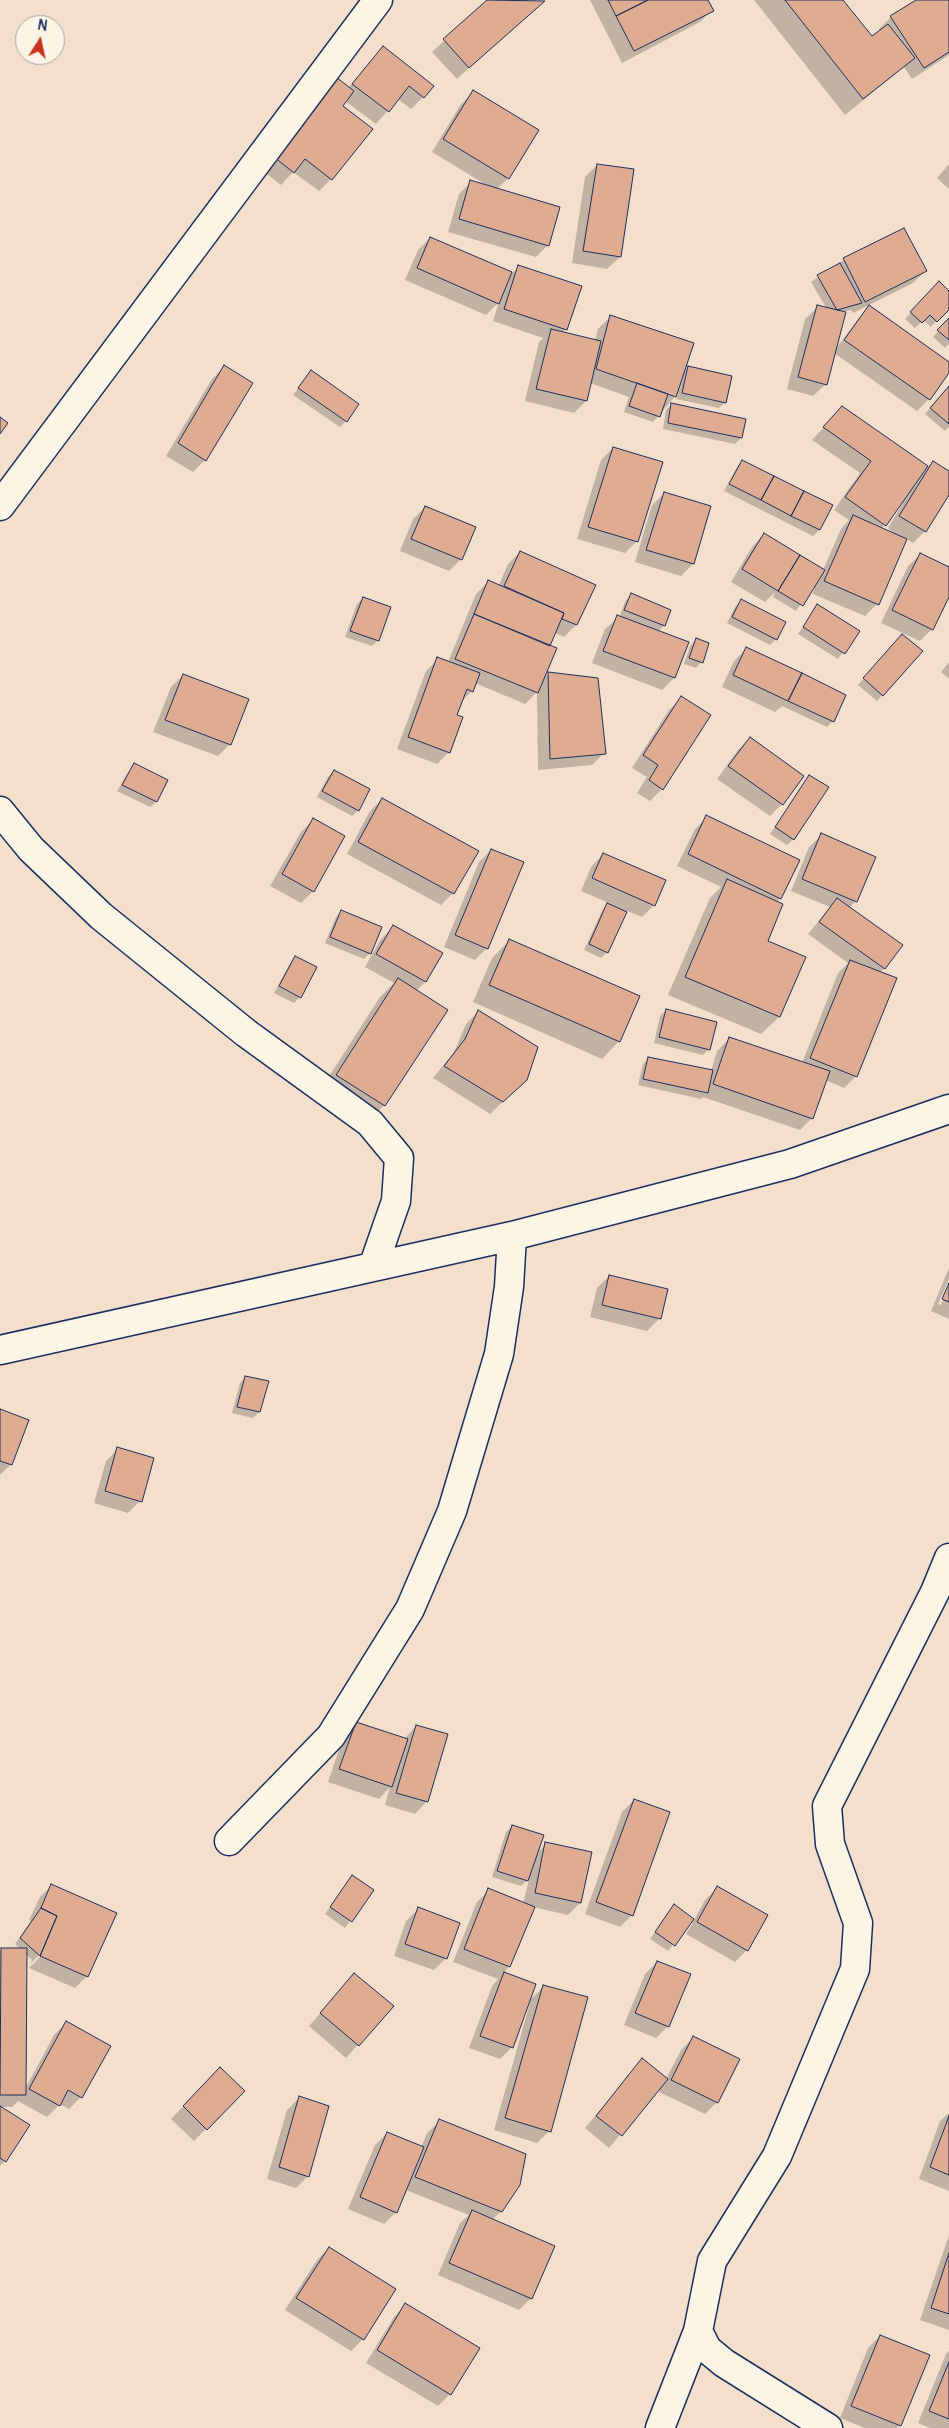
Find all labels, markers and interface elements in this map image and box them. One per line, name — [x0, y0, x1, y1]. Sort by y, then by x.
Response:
north arrow — [15, 15, 65, 65]
text: N — [36, 17, 49, 35]

